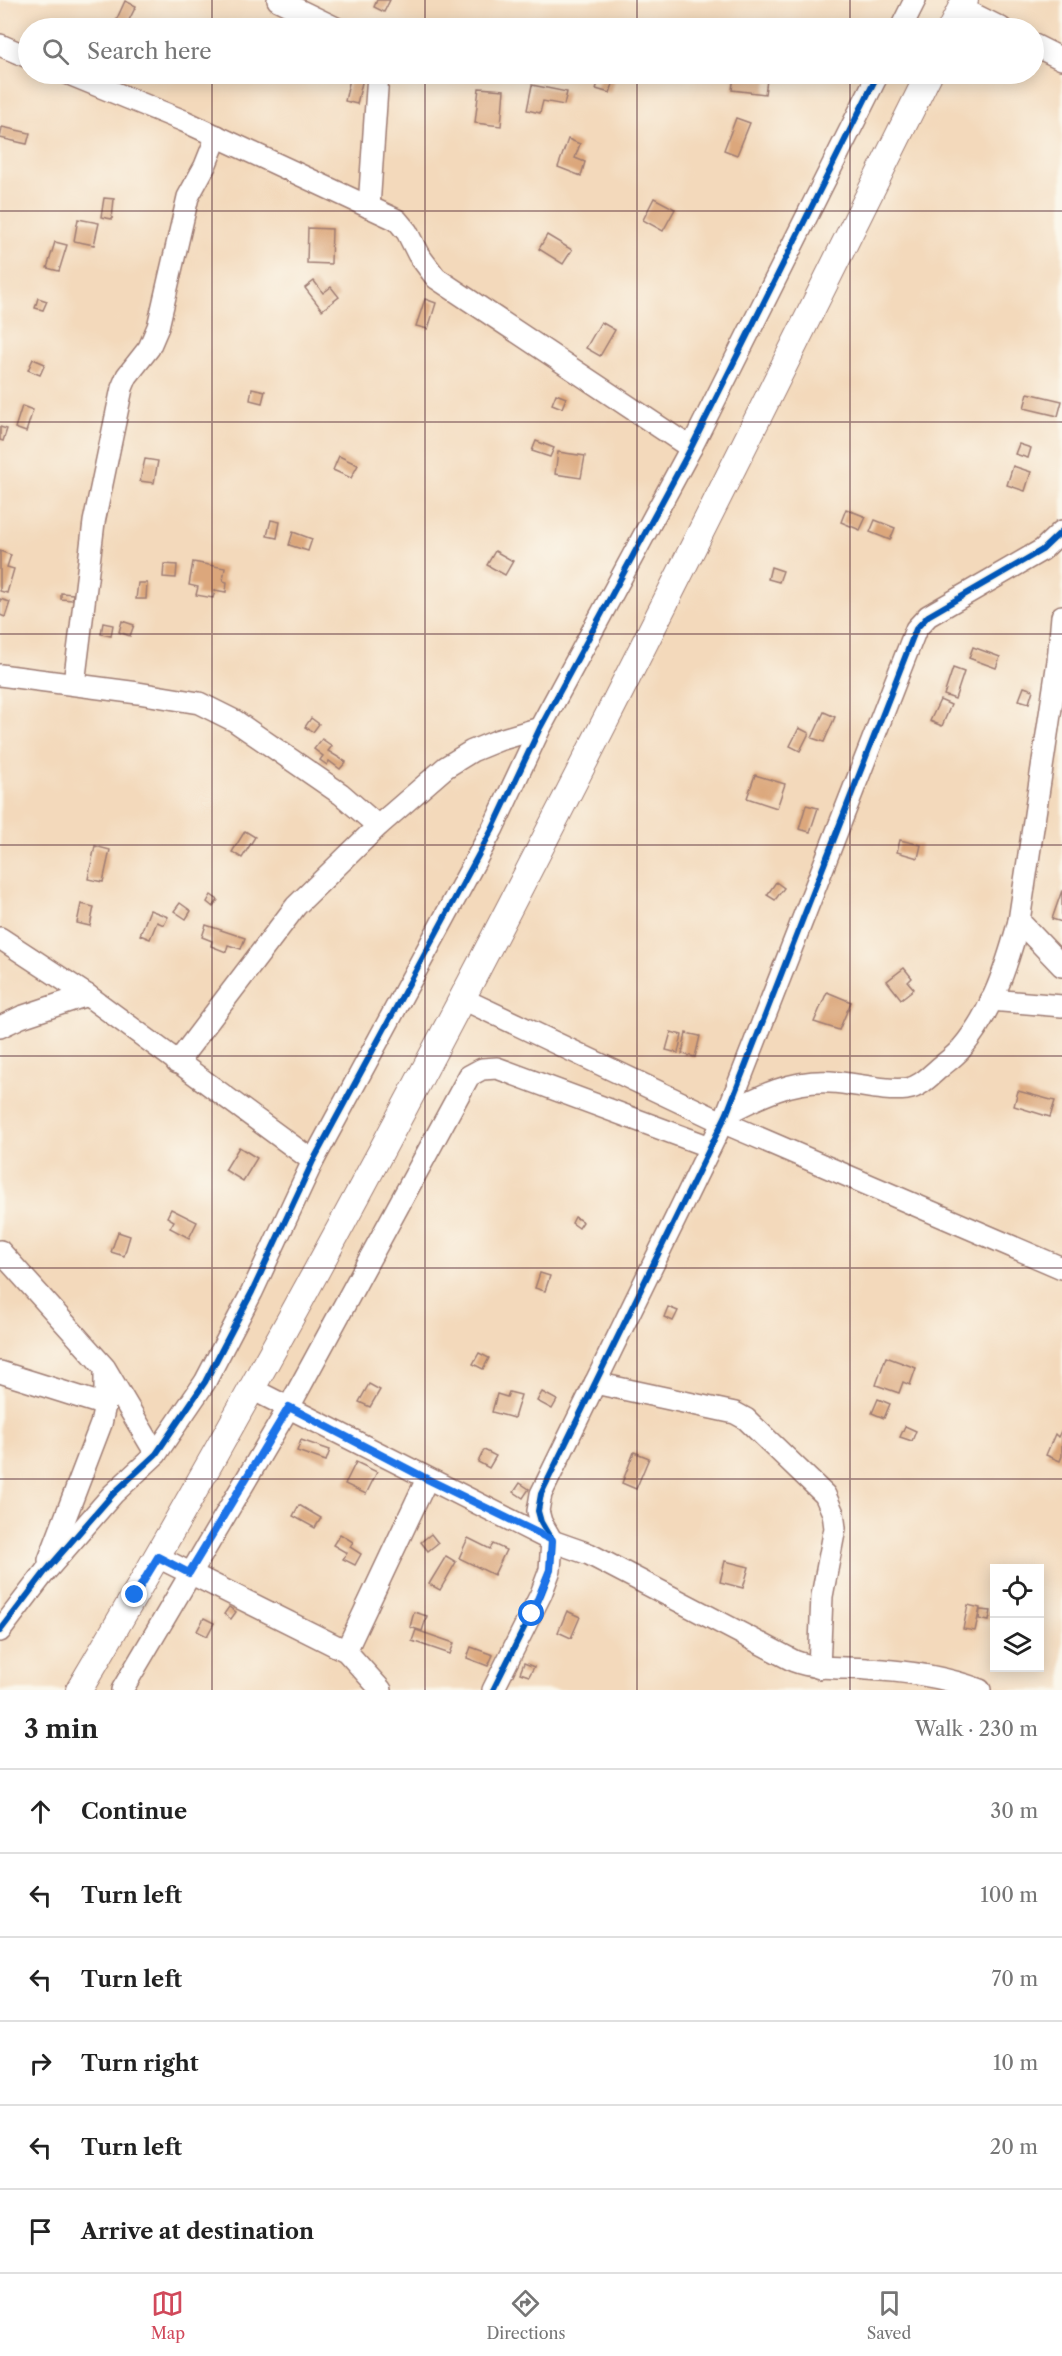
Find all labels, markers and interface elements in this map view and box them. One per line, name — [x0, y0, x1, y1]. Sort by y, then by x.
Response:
search box — [18, 18, 1044, 84]
icon: search — [39, 35, 72, 68]
text: Search here — [87, 38, 212, 65]
map controls — [990, 1564, 1044, 1672]
button: locate — [990, 1564, 1044, 1618]
route end — [121, 1581, 147, 1607]
route start — [518, 1600, 544, 1626]
button: layers — [990, 1618, 1044, 1672]
text: 3 min — [24, 1713, 98, 1745]
text: Walk · 230 m — [915, 1717, 1038, 1741]
icon: ahead — [24, 1795, 57, 1828]
text: Continue — [81, 1798, 187, 1825]
text: 30 m — [990, 1799, 1038, 1823]
icon: left — [24, 1879, 57, 1912]
text: Turn left — [81, 1882, 182, 1909]
text: 100 m — [980, 1883, 1038, 1907]
icon: left — [24, 1963, 57, 1996]
text: Turn left — [81, 1966, 182, 1993]
text: 70 m — [992, 1967, 1038, 1991]
icon: right — [24, 2047, 57, 2080]
text: Turn right — [81, 2050, 199, 2077]
text: 10 m — [993, 2051, 1038, 2075]
icon: left — [24, 2131, 57, 2164]
text: Turn left — [81, 2134, 182, 2161]
text: 20 m — [990, 2135, 1038, 2159]
icon: arrive — [24, 2215, 57, 2248]
text: Arrive at destination — [81, 2218, 314, 2245]
tab: Map — [151, 2287, 185, 2343]
tab: Directions — [486, 2287, 565, 2343]
tab: Saved — [867, 2287, 911, 2343]

